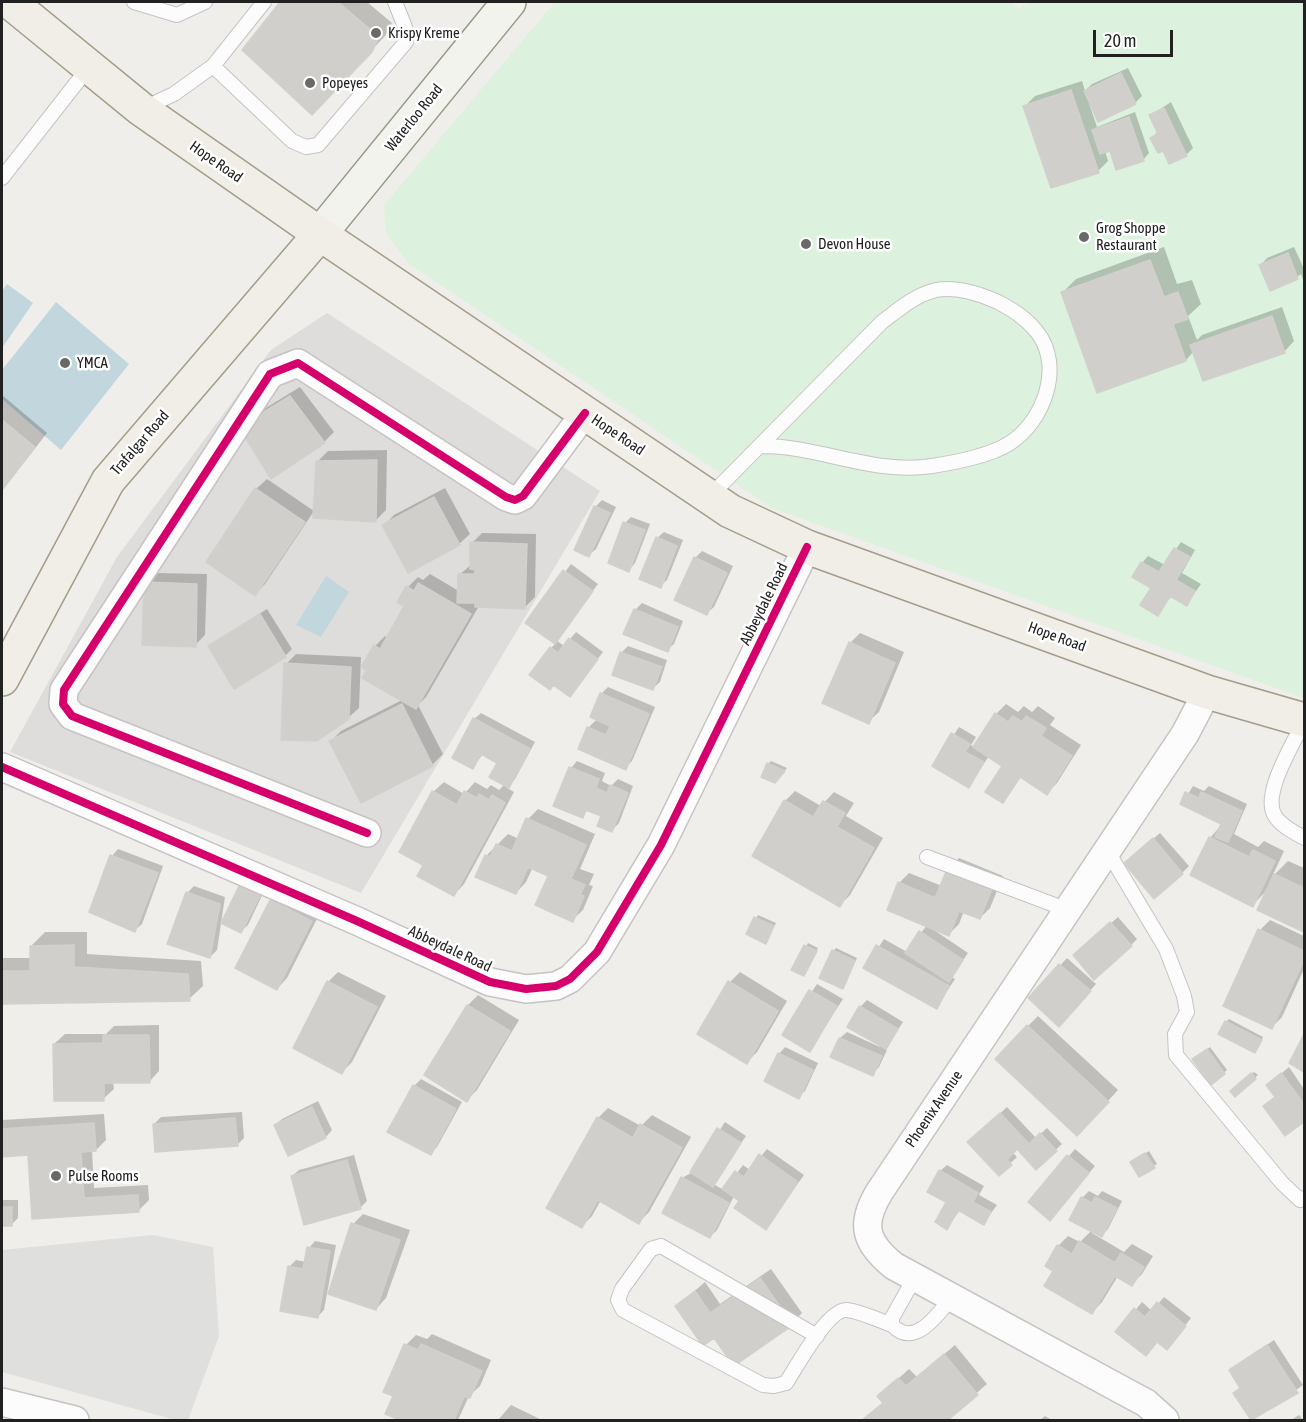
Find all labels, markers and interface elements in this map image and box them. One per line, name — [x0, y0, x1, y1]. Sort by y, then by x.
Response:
scale bar — [1096, 18, 1176, 56]
place label: Krispy Kreme — [388, 24, 460, 42]
marker: Krispy Kreme — [369, 26, 383, 40]
text: 20 m — [1104, 30, 1136, 51]
place label: Popeyes — [322, 74, 368, 92]
marker: Popeyes — [303, 76, 317, 90]
street label: Waterloo Road — [381, 81, 447, 155]
street label: Hope Road — [186, 137, 246, 187]
place label: Grog Shoppe Restaurant — [1096, 219, 1166, 254]
marker: Grog Shoppe Restaurant — [1077, 230, 1091, 244]
place label: Devon House — [818, 235, 891, 253]
marker: Devon House — [799, 237, 813, 251]
place label: YMCA — [77, 354, 108, 372]
marker: YMCA — [58, 356, 72, 370]
street label: Trafalgar Road — [107, 407, 173, 479]
street label: Hope Road — [588, 411, 648, 459]
street label: Abbeydale Road — [736, 560, 792, 648]
street label: Hope Road — [1026, 618, 1088, 656]
street label: Abbeydale Road — [406, 922, 494, 976]
street label: Phoenix Avenue — [902, 1067, 966, 1151]
place label: Pulse Rooms — [68, 1167, 138, 1185]
marker: Pulse Rooms — [49, 1169, 63, 1183]

